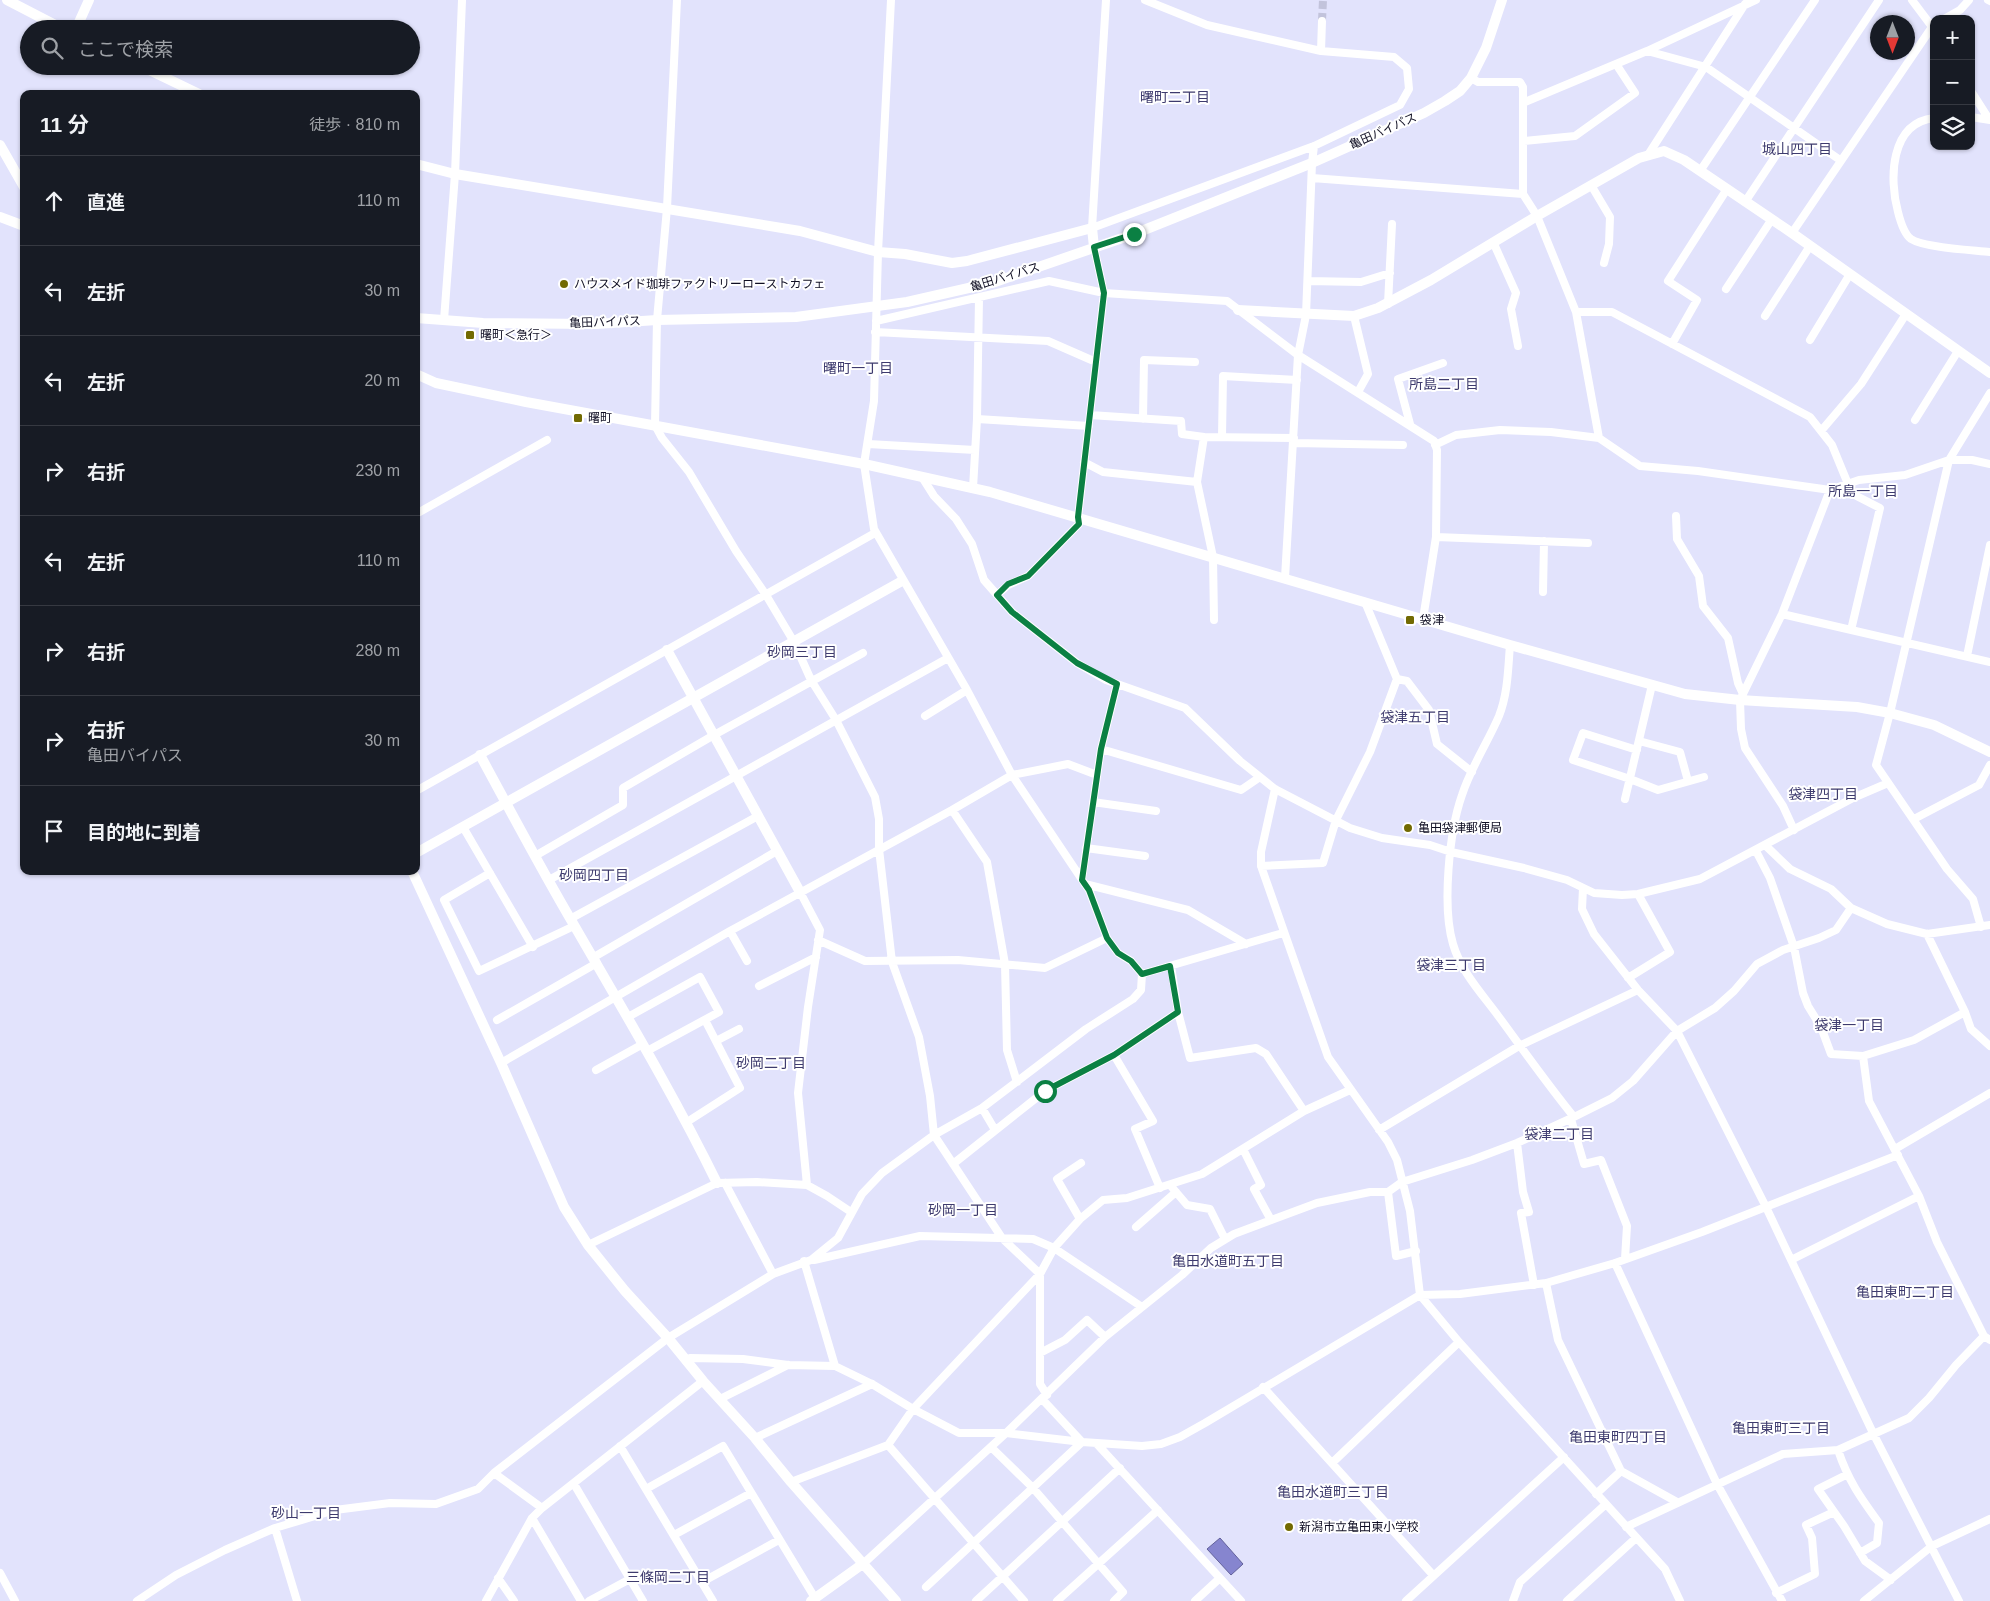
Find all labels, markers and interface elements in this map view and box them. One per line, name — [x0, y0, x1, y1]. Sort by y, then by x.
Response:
north arrow — [1870, 15, 1915, 60]
map controls — [1930, 15, 1975, 150]
button: + — [1930, 15, 1975, 60]
search box — [20, 20, 420, 75]
icon: search — [38, 34, 66, 62]
text: ここで検索 — [78, 39, 173, 60]
button: − — [1930, 60, 1975, 105]
district label: 曙町二丁目 — [1140, 89, 1210, 105]
button: layers — [1930, 105, 1975, 150]
street label: 亀田バイパス — [1347, 110, 1419, 152]
text: 11 分 — [40, 113, 89, 136]
text: 徒歩 · 810 m — [309, 116, 400, 133]
district label: 城山四丁目 — [1762, 141, 1832, 157]
icon: ahead — [40, 187, 68, 215]
text: 直進 — [87, 192, 125, 213]
text: 110 m — [357, 192, 400, 209]
route end — [1123, 223, 1146, 246]
street label: 亀田バイパス — [969, 260, 1041, 294]
icon: left — [40, 277, 68, 305]
place label: ハウスメイド珈琲ファクトリーローストカフェ — [574, 277, 825, 291]
marker: ハウスメイド珈琲ファクトリーローストカフェ — [558, 278, 570, 290]
text: 左折 — [87, 282, 125, 303]
text: 30 m — [364, 282, 400, 299]
street label: 亀田バイパス — [569, 314, 641, 330]
place label: 曙町＜急行＞ — [480, 328, 552, 342]
marker: 曙町＜急行＞ — [464, 329, 476, 341]
district label: 曙町一丁目 — [823, 360, 893, 376]
icon: left — [40, 367, 68, 395]
text: 左折 — [87, 372, 125, 393]
text: 20 m — [364, 372, 400, 389]
district label: 所島二丁目 — [1409, 376, 1479, 392]
place label: 曙町 — [588, 411, 612, 425]
marker: 曙町 — [572, 412, 584, 424]
icon: right — [40, 457, 68, 485]
text: 右折 — [87, 462, 125, 483]
text: 230 m — [356, 462, 400, 479]
district label: 所島一丁目 — [1828, 483, 1898, 499]
icon: left — [40, 547, 68, 575]
text: 左折 — [87, 552, 125, 573]
text: 110 m — [357, 552, 400, 569]
place label: 袋津 — [1419, 613, 1444, 627]
marker: 袋津 — [1404, 614, 1416, 626]
icon: right — [40, 637, 68, 665]
text: 右折 — [87, 642, 125, 663]
text: 280 m — [356, 642, 400, 659]
district label: 砂岡三丁目 — [767, 644, 837, 660]
district label: 袋津五丁目 — [1380, 709, 1450, 725]
text: 右折 — [87, 720, 125, 741]
icon: right — [40, 727, 68, 755]
text: 30 m — [364, 732, 400, 749]
text: 亀田バイパス — [87, 747, 183, 764]
district label: 袋津四丁目 — [1788, 786, 1858, 802]
icon: arrive — [40, 817, 68, 845]
place label: 亀田袋津郵便局 — [1418, 821, 1502, 835]
text: 目的地に到着 — [87, 822, 201, 843]
marker: 亀田袋津郵便局 — [1402, 822, 1414, 834]
district label: 砂岡四丁目 — [559, 867, 629, 883]
district label: 袋津三丁目 — [1416, 957, 1486, 973]
district label: 袋津一丁目 — [1814, 1017, 1884, 1033]
district label: 砂岡二丁目 — [736, 1055, 806, 1071]
route start — [1034, 1080, 1057, 1103]
district label: 袋津二丁目 — [1524, 1126, 1594, 1142]
district label: 砂岡一丁目 — [928, 1202, 998, 1218]
district label: 亀田水道町五丁目 — [1172, 1253, 1284, 1269]
district label: 亀田東町二丁目 — [1856, 1284, 1954, 1300]
district label: 亀田東町三丁目 — [1732, 1420, 1830, 1436]
district label: 亀田東町四丁目 — [1569, 1429, 1667, 1445]
district label: 亀田水道町三丁目 — [1277, 1484, 1389, 1500]
district label: 砂山一丁目 — [271, 1505, 341, 1521]
place label: 新潟市立亀田東小学校 — [1299, 1520, 1419, 1534]
marker: 新潟市立亀田東小学校 — [1283, 1521, 1295, 1533]
district label: 三條岡二丁目 — [626, 1569, 710, 1585]

